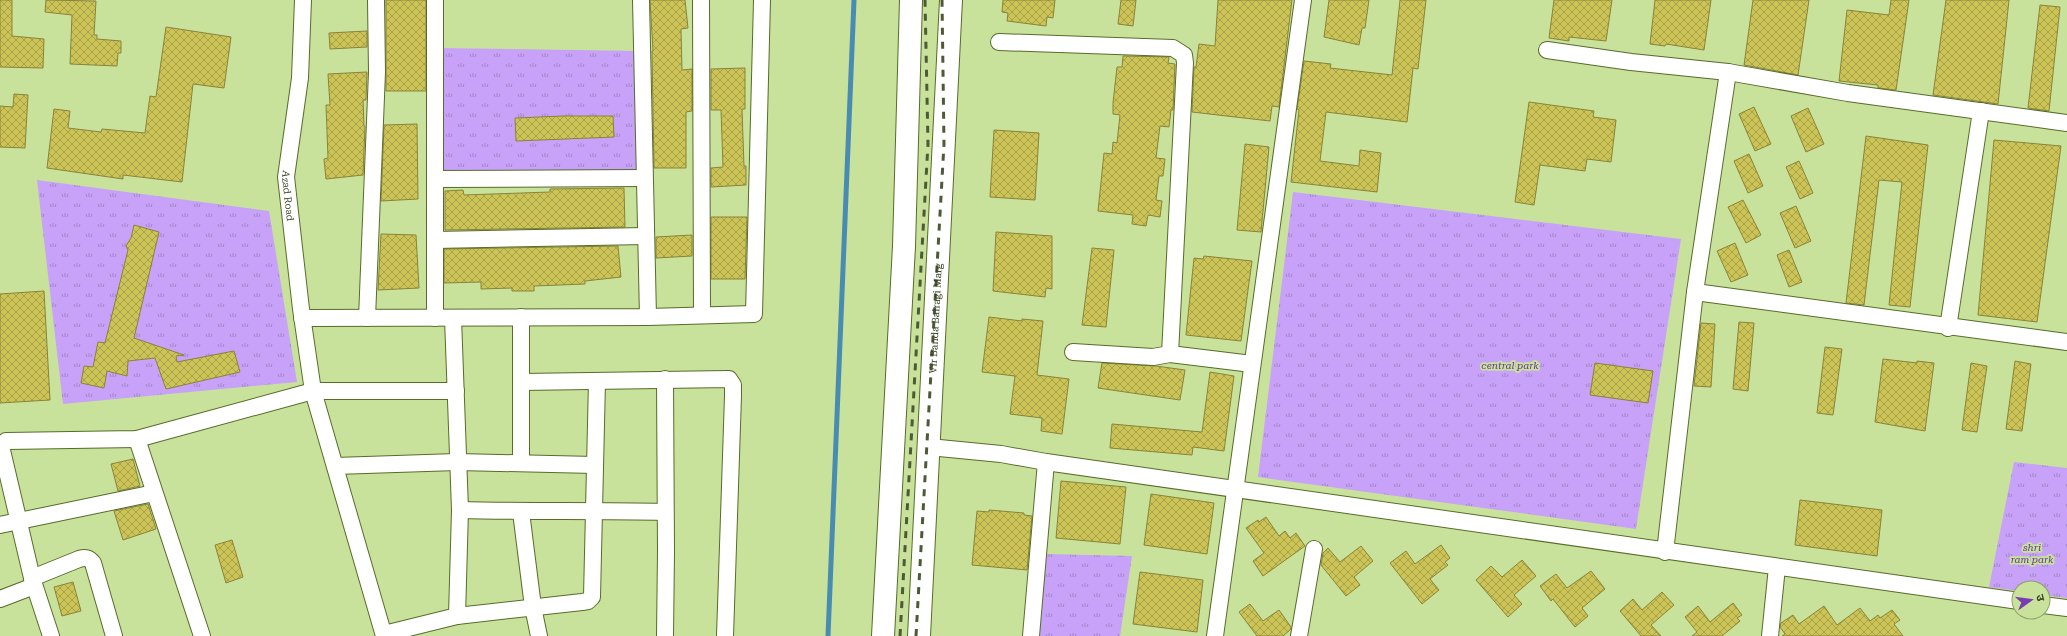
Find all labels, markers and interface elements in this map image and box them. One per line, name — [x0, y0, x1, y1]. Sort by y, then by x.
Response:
street label: Azad Road — [280, 170, 296, 222]
street label: Vir Banda Bairagi Marg — [927, 263, 944, 374]
park label: central park — [1481, 360, 1539, 371]
park label: shri ram park — [2011, 542, 2054, 565]
north arrow — [2011, 580, 2051, 620]
text: उ — [2033, 593, 2047, 603]

